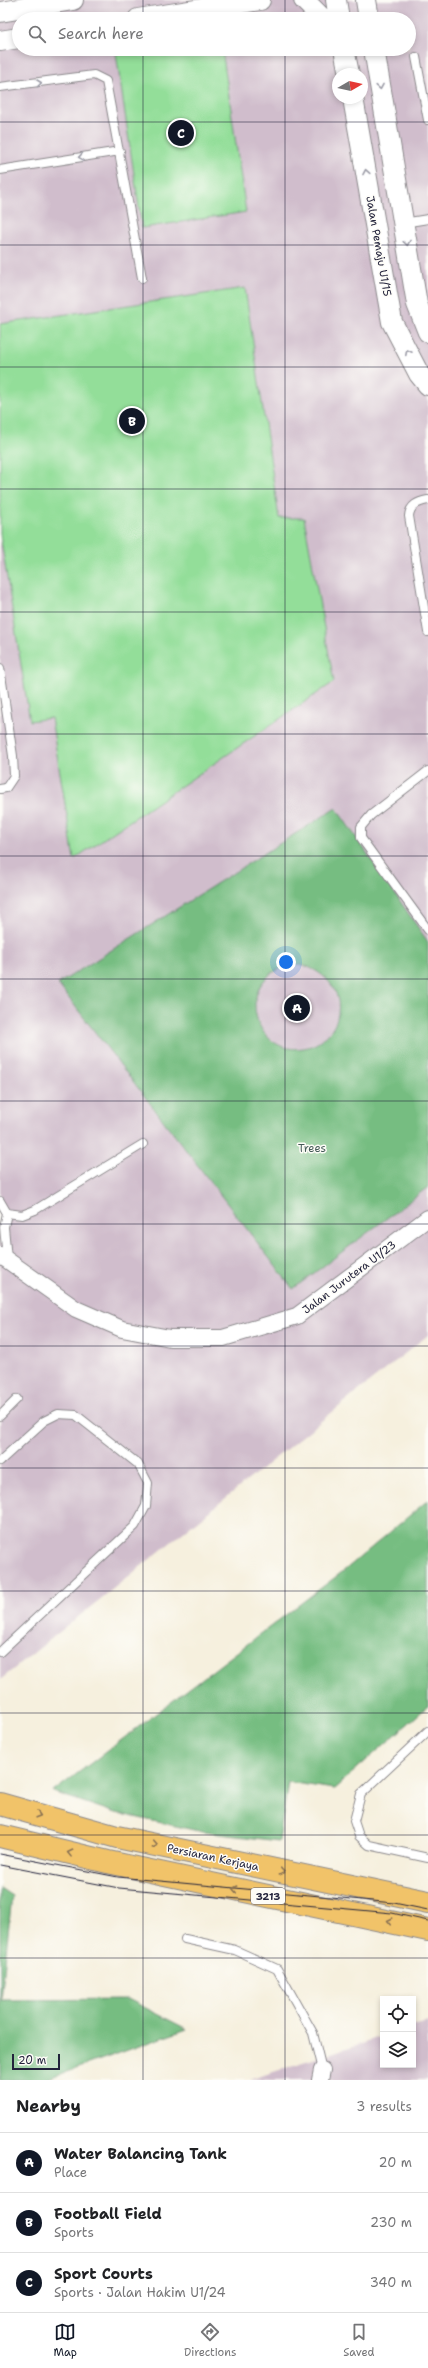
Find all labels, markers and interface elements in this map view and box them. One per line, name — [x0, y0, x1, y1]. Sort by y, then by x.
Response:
search box — [12, 12, 416, 56]
icon: search — [26, 23, 48, 45]
text: Search here — [58, 24, 144, 44]
north arrow — [332, 68, 368, 104]
one-way arrow — [36, 78, 42, 87]
one-way arrow — [376, 84, 384, 91]
pin: C — [168, 118, 194, 148]
one-way arrow — [78, 152, 84, 161]
one-way arrow — [362, 169, 371, 175]
street label: Jalan Pemaju U1/15 — [362, 195, 395, 298]
one-way arrow — [402, 240, 411, 246]
one-way arrow — [405, 349, 412, 357]
pin: B — [119, 406, 145, 436]
your location — [276, 952, 296, 972]
pin: A — [284, 993, 310, 1023]
park label: Trees — [298, 1141, 326, 1156]
street label: Jalan Jurutera U1/23 — [299, 1237, 399, 1318]
one-way arrow — [34, 1810, 41, 1819]
one-way arrow — [152, 1840, 158, 1849]
street label: Persiaran Kerjaya — [166, 1840, 260, 1875]
one-way arrow — [67, 1849, 74, 1858]
one-way arrow — [279, 1867, 285, 1875]
one-way arrow — [232, 1885, 238, 1893]
road number: 3213 — [251, 1888, 285, 1904]
one-way arrow — [387, 1918, 393, 1926]
map controls — [380, 1996, 416, 2068]
button: locate — [380, 1996, 416, 2032]
button: layers — [380, 2032, 416, 2068]
scale bar — [12, 2052, 60, 2071]
text: 20 m — [18, 2053, 46, 2068]
text: Nearby — [16, 2095, 81, 2117]
text: 3 results — [356, 2098, 412, 2115]
text: Water Balancing Tank — [54, 2144, 227, 2164]
text: A — [24, 2154, 34, 2171]
text: 20 m — [379, 2154, 412, 2171]
text: Place — [54, 2164, 87, 2181]
text: Football Field — [54, 2204, 162, 2224]
text: B — [25, 2214, 33, 2231]
text: 230 m — [370, 2214, 412, 2231]
text: Sports — [54, 2224, 94, 2241]
text: Sport Courts — [54, 2264, 153, 2284]
text: C — [25, 2274, 33, 2291]
text: 340 m — [370, 2274, 412, 2291]
text: Sports · Jalan Hakim U1/24 — [54, 2284, 226, 2301]
tab: Map — [53, 2321, 77, 2360]
tab: Directions — [184, 2321, 236, 2360]
tab: Saved — [343, 2321, 375, 2360]

